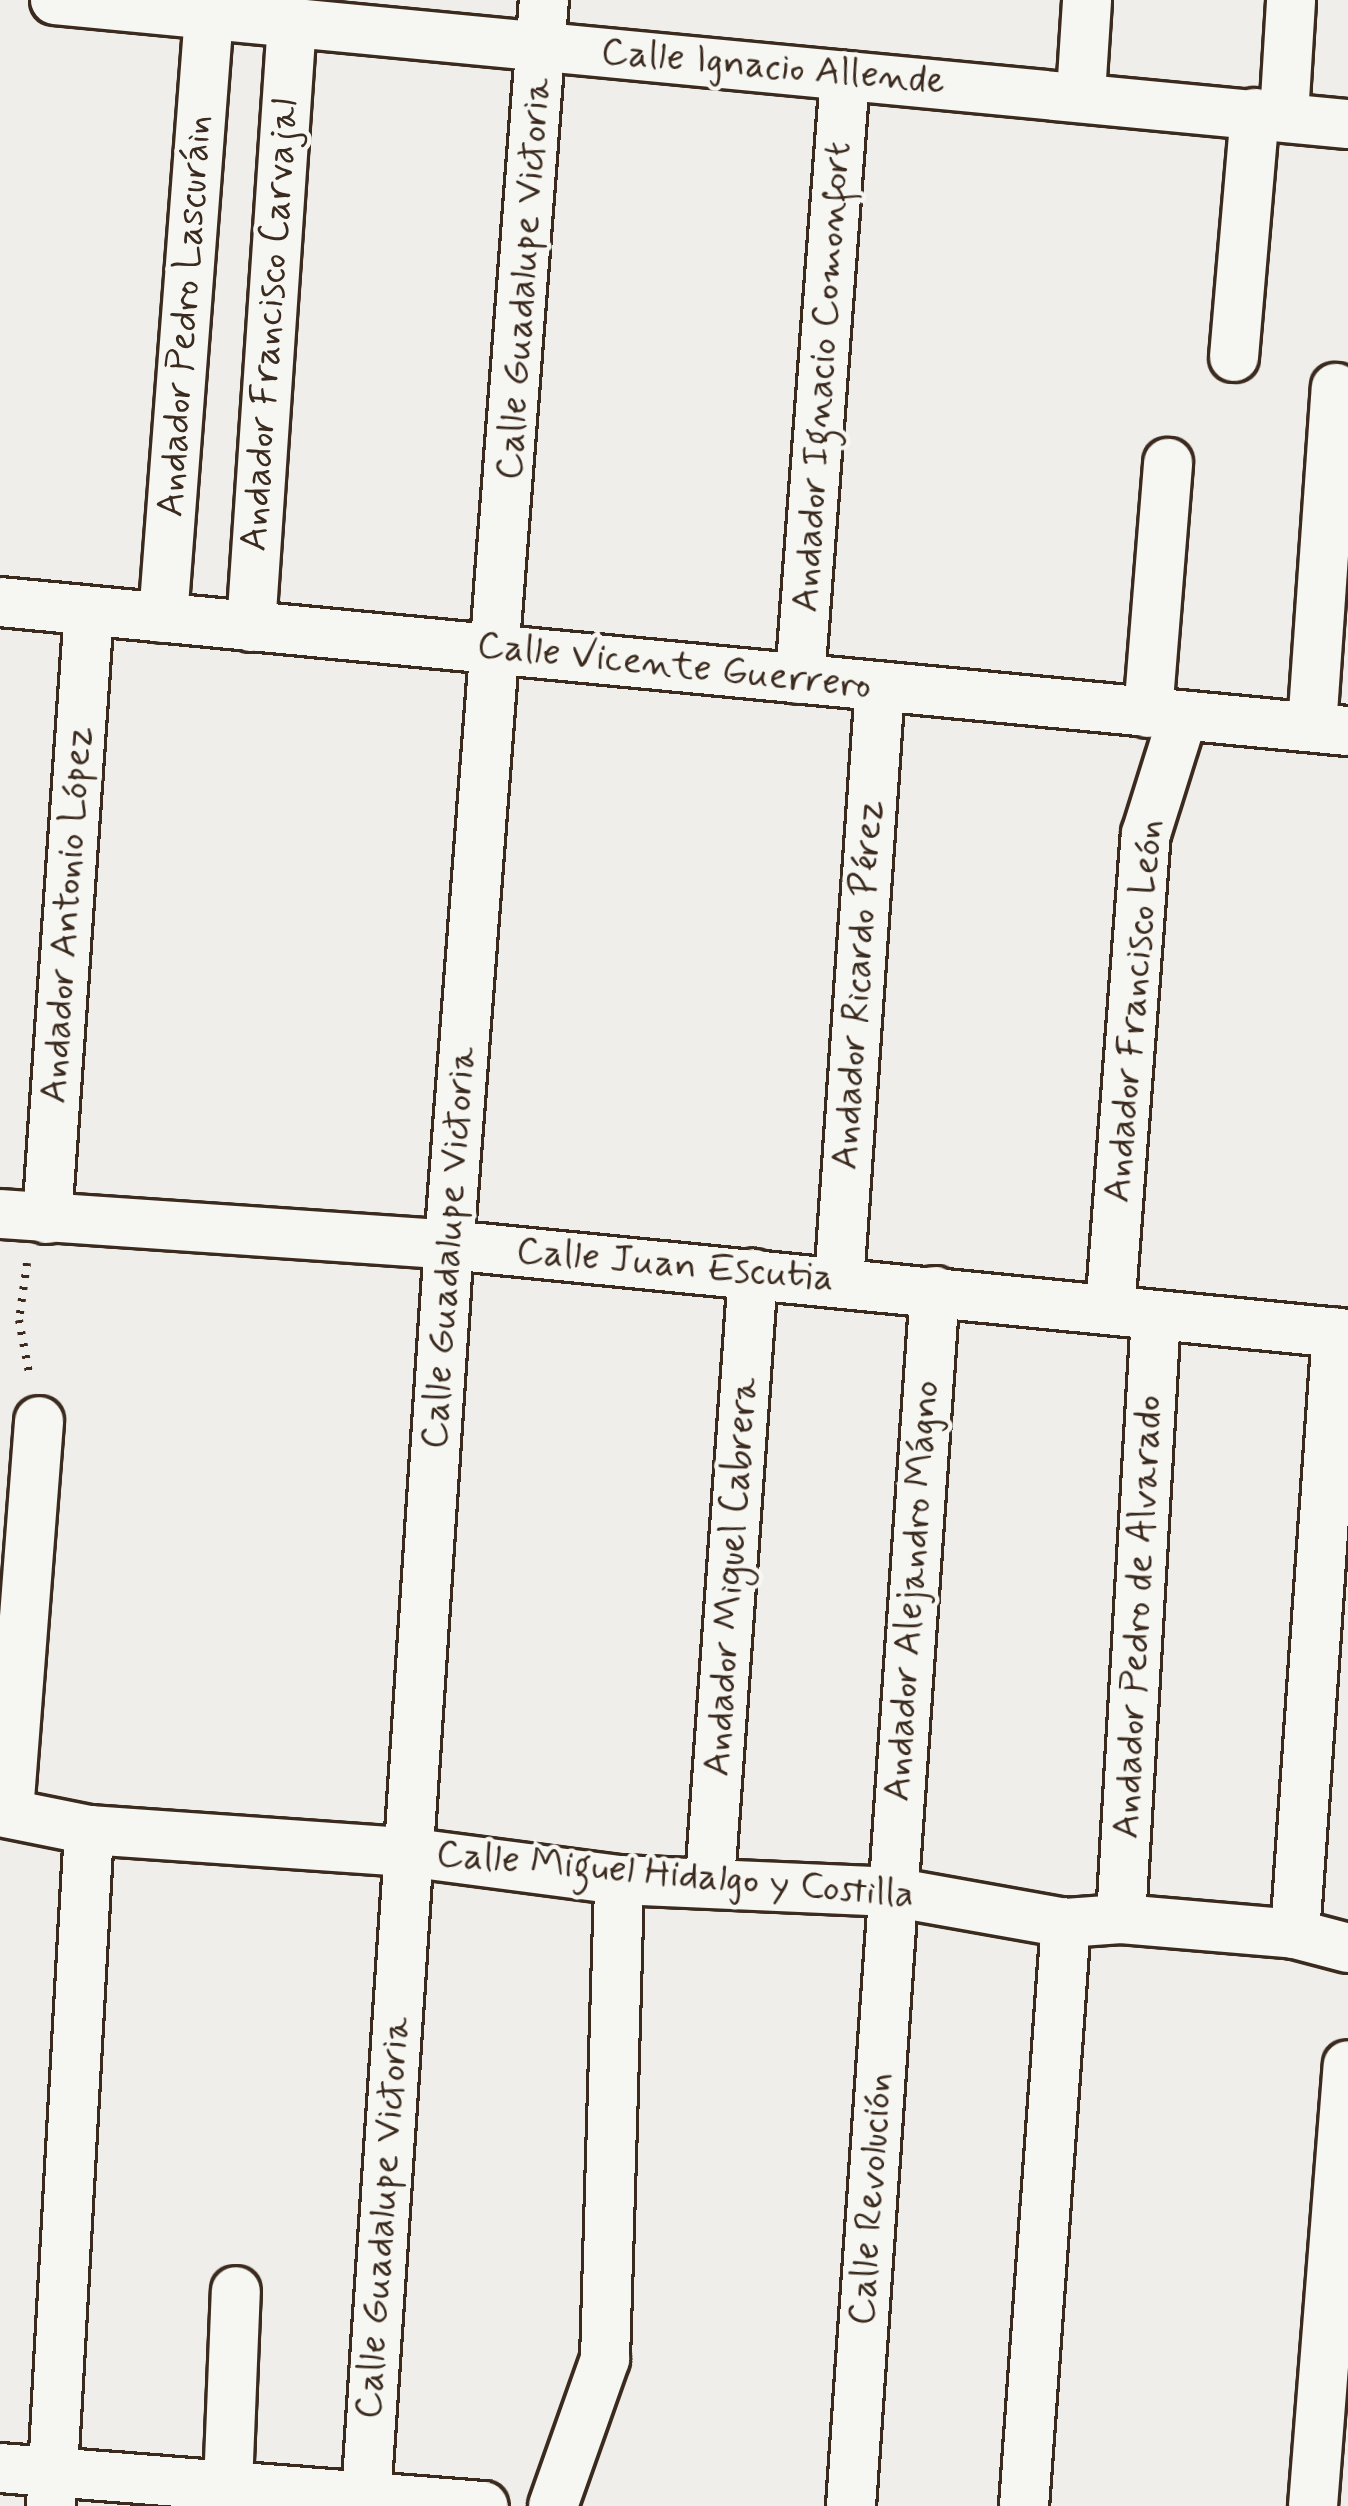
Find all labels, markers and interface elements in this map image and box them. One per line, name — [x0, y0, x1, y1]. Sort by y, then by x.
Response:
street label: Calle Ignacio Allende — [595, 29, 951, 107]
street label: Calle Guadalupe Victoria — [488, 80, 562, 478]
street label: Andador Francisco Carvajal — [232, 94, 310, 556]
street label: Andador Pedro Lascuráin — [149, 114, 223, 518]
street label: Andador Ignacio Comonfort — [784, 144, 862, 610]
street label: Calle Vicente Guerrero — [479, 624, 869, 710]
street label: Andador Antonio López — [31, 722, 105, 1108]
street label: Andador Ricardo Pérez — [823, 798, 895, 1172]
street label: Andador Francisco León — [1094, 812, 1176, 1210]
street label: Calle Guadalupe Victoria — [413, 1049, 487, 1447]
street label: Calle Juan Escutia — [522, 1229, 828, 1303]
street label: Andador Alejandro Mágno — [874, 1372, 952, 1810]
street label: Andador Miguel Cabrera — [695, 1374, 769, 1780]
street label: Andador Pedro de Alvarado — [1104, 1395, 1174, 1839]
street label: Calle Miguel Hidalgo y Costilla — [435, 1832, 915, 1920]
street label: Calle Guadalupe Victoria — [347, 2019, 421, 2417]
street label: Calle Revolución — [840, 2067, 904, 2331]

